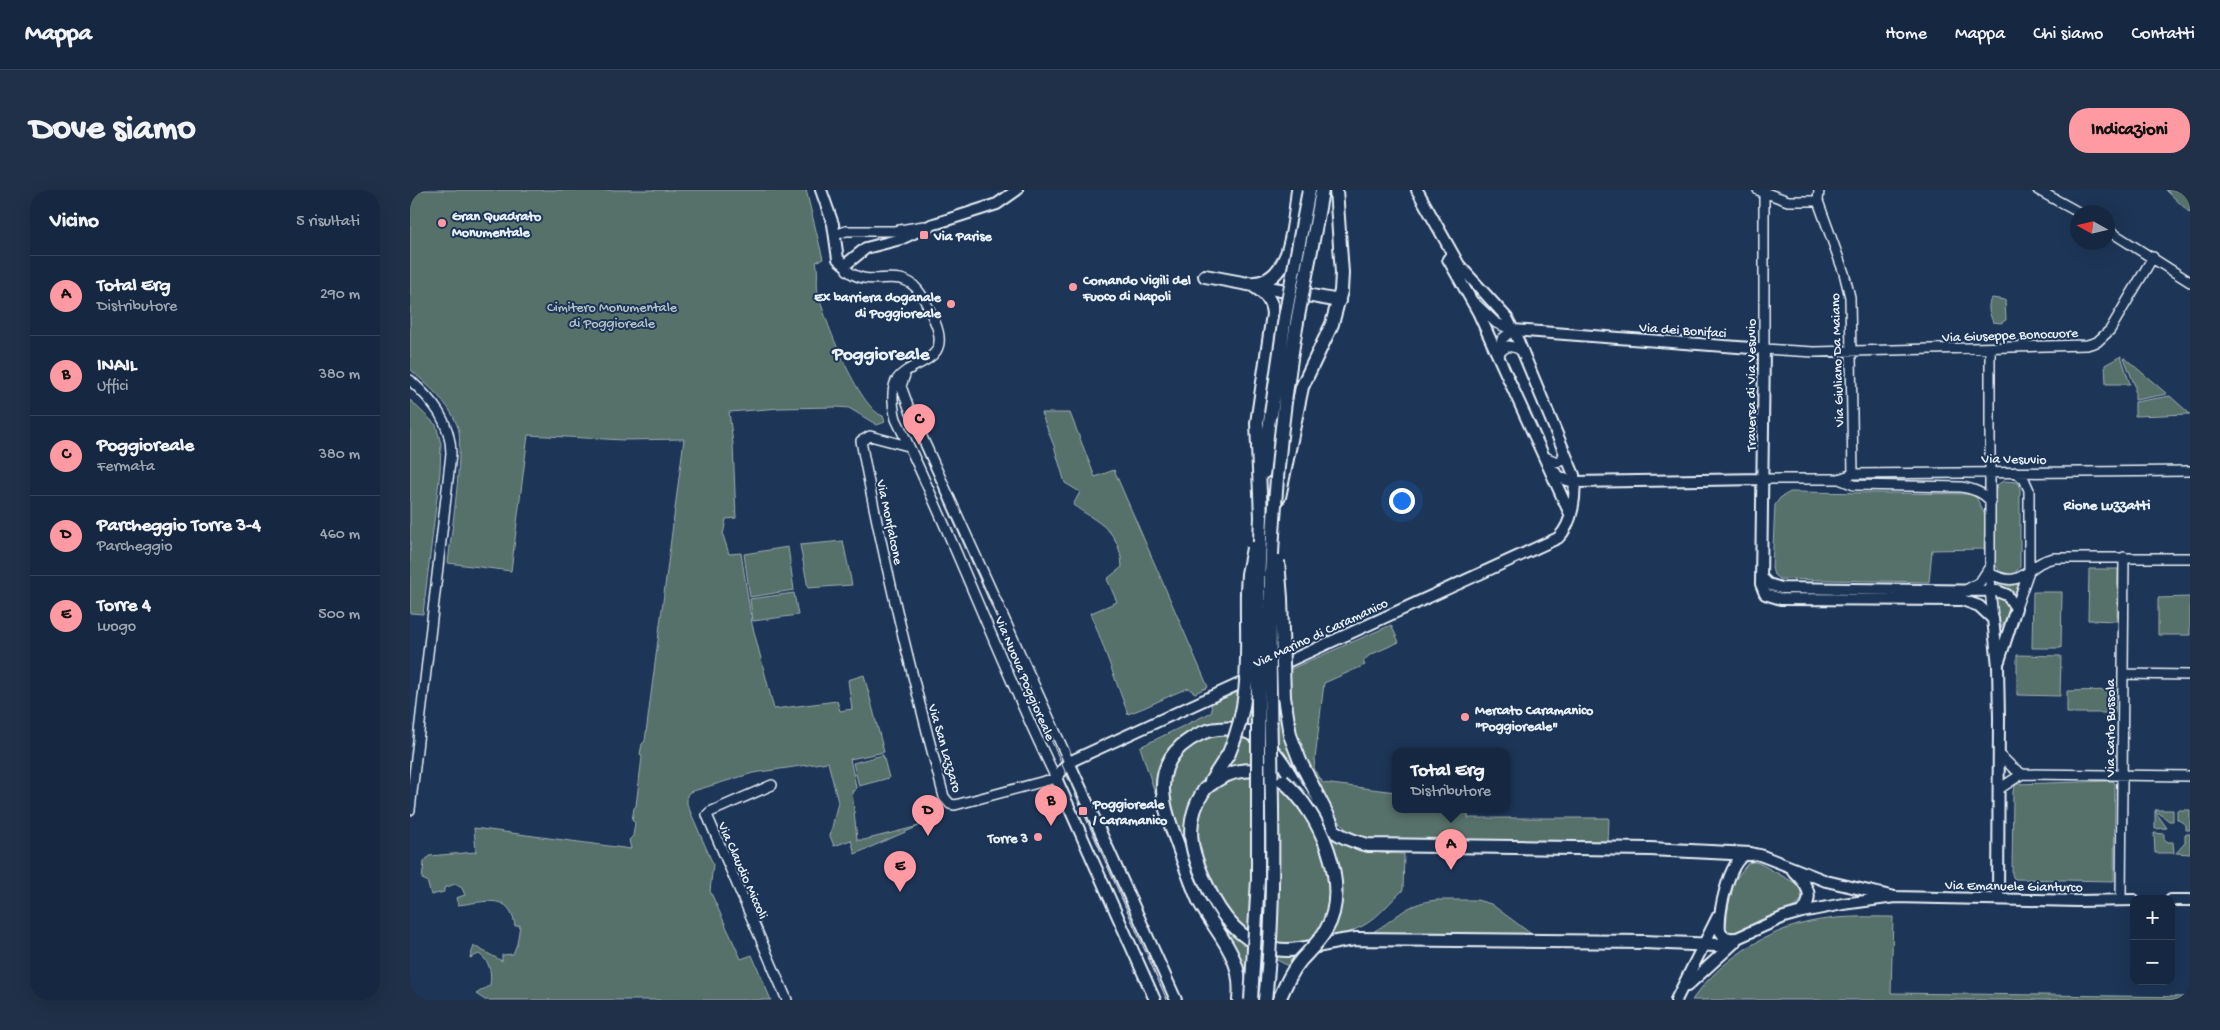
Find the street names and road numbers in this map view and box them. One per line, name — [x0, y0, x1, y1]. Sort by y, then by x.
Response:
street label: Via Giuliano Da Maiano — [1828, 293, 1849, 428]
street label: Traversa di Via Vesuvio — [1744, 319, 1761, 452]
street label: Via dei Bonifaci — [1638, 320, 1727, 343]
street label: Via Giuseppe Bonocuore — [1941, 326, 2079, 347]
street label: Via Vesuvio — [1980, 451, 2047, 470]
street label: Via Monfalcone — [871, 477, 906, 567]
street label: Via Marino di Caramanico — [1250, 596, 1391, 673]
street label: Via Nuova Poggioreale — [989, 613, 1058, 745]
street label: Via Carlo Bussola — [2103, 678, 2120, 778]
street label: Via San Lazzaro — [923, 701, 964, 795]
street label: Via Claudio Miccoli — [712, 819, 771, 922]
street label: Via Emanuele Gianturco — [1944, 878, 2083, 897]

